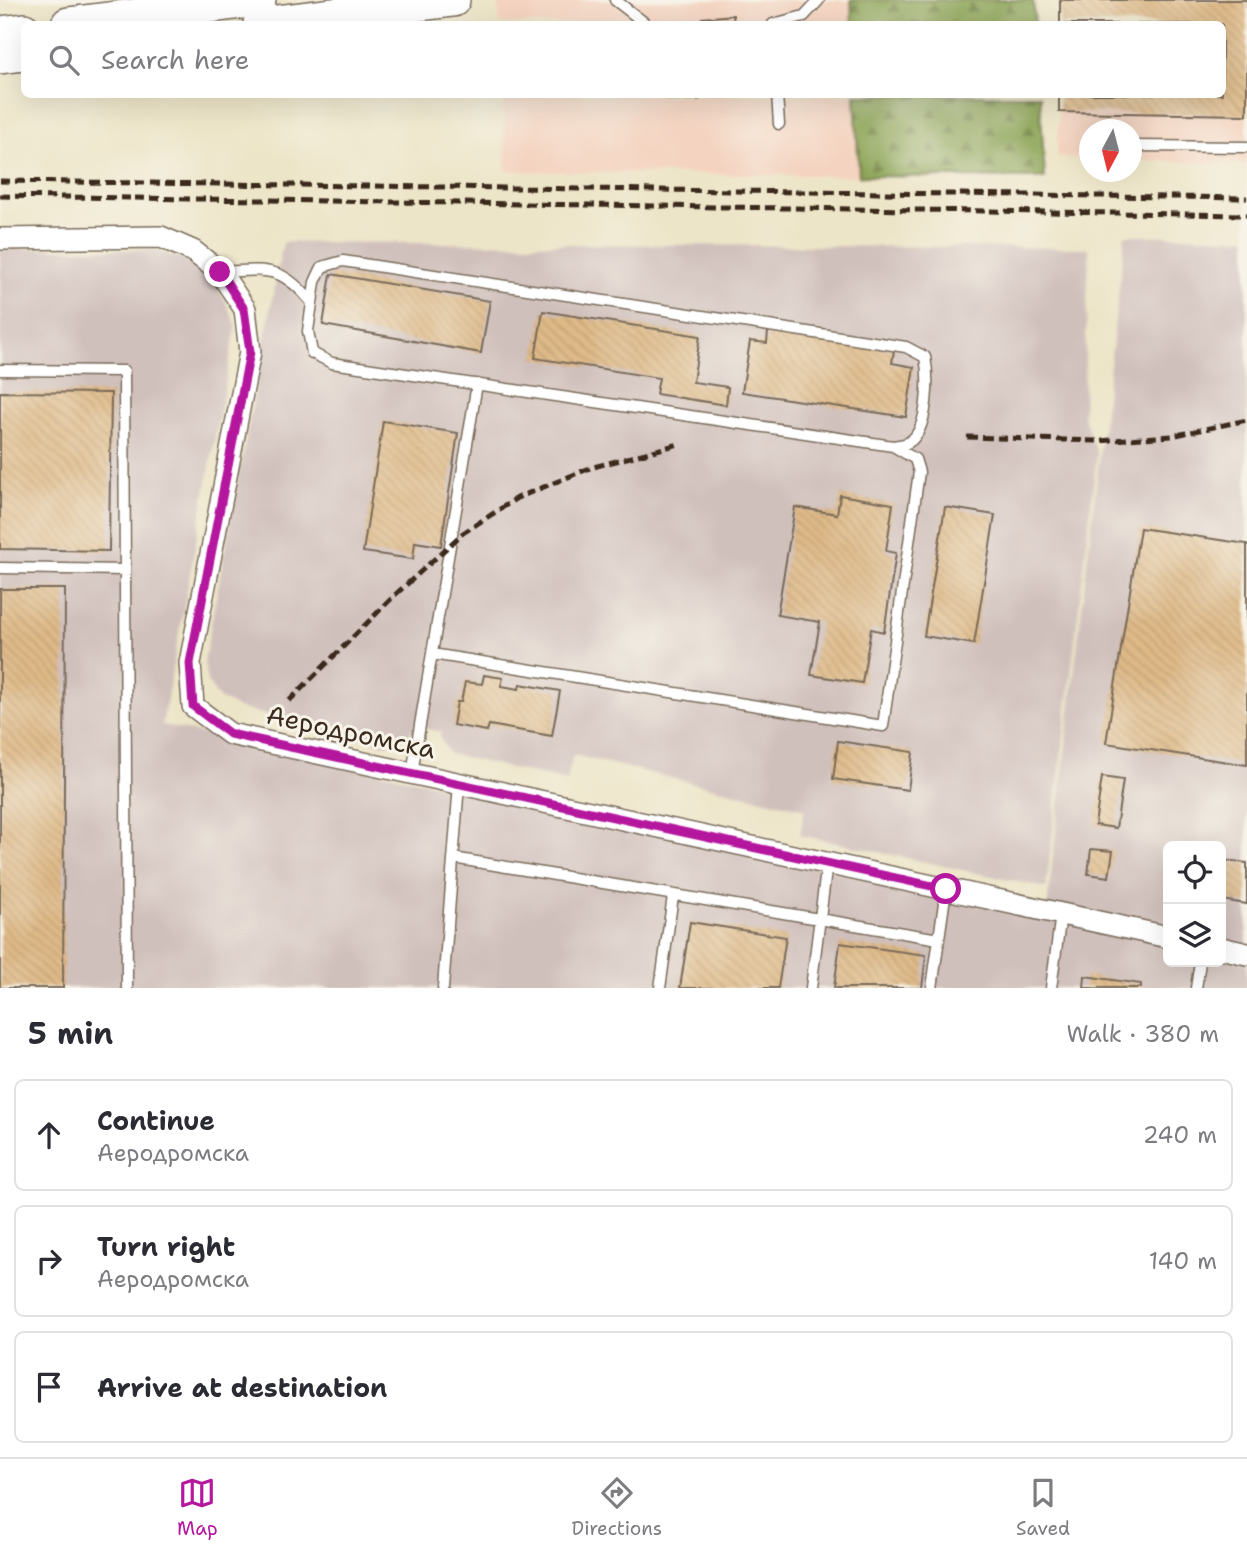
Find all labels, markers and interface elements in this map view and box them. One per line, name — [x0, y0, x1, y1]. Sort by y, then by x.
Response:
search box — [21, 21, 1226, 98]
icon: search — [45, 41, 83, 79]
text: Search here — [101, 42, 250, 77]
north arrow — [1079, 119, 1142, 182]
route end — [204, 256, 235, 287]
street label: Аеродромска — [263, 697, 439, 767]
map controls — [1163, 841, 1226, 967]
button: locate — [1163, 841, 1226, 904]
route start — [930, 873, 961, 904]
button: layers — [1163, 904, 1226, 967]
text: 5 min — [28, 1013, 113, 1054]
text: Walk · 380 m — [1066, 1019, 1219, 1049]
text: Continue — [97, 1103, 215, 1138]
icon: ahead — [30, 1116, 68, 1154]
text: 240 m — [1143, 1120, 1217, 1150]
text: Аеродромска — [97, 1138, 249, 1168]
text: Turn right — [97, 1229, 235, 1264]
icon: right — [30, 1242, 68, 1280]
text: 140 m — [1149, 1246, 1217, 1276]
text: Аеродромска — [97, 1264, 249, 1294]
icon: arrive — [30, 1368, 68, 1406]
text: Arrive at destination — [97, 1370, 387, 1405]
tab: Map — [177, 1474, 218, 1541]
tab: Directions — [572, 1474, 662, 1541]
tab: Saved — [1016, 1474, 1070, 1541]

